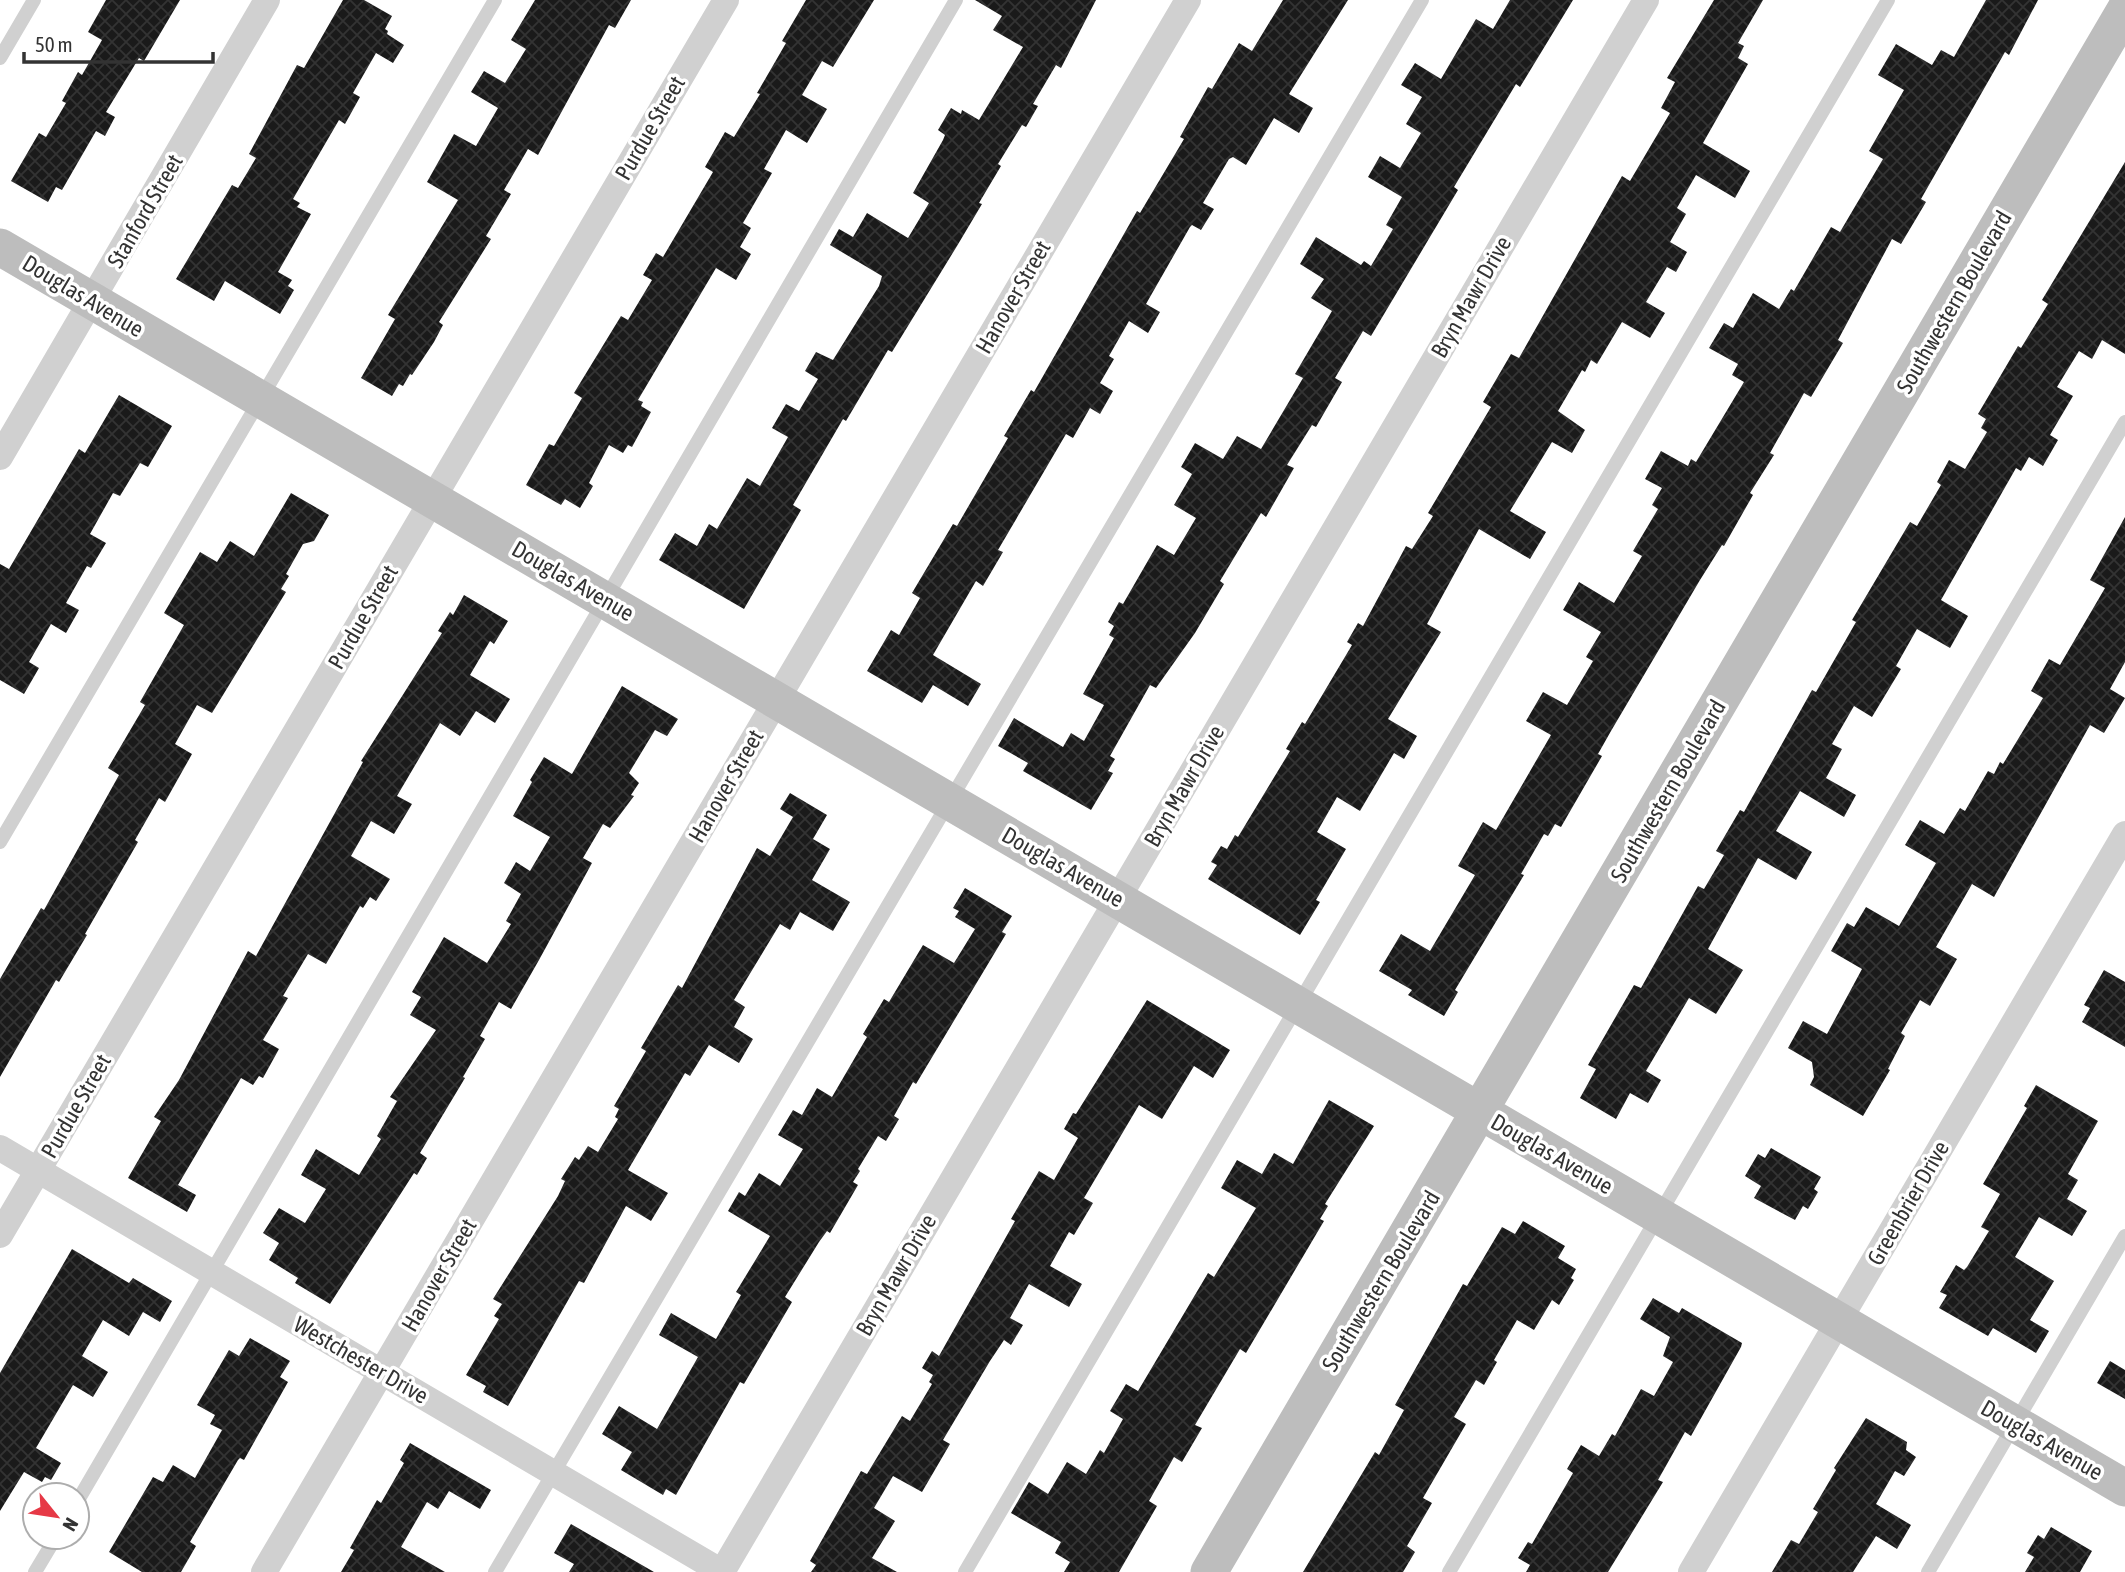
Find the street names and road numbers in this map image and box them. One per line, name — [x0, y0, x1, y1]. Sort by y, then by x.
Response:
street label: Purdue Street — [610, 72, 690, 184]
street label: Stanford Street — [102, 150, 188, 272]
street label: Southwestern Boulevard — [1891, 206, 2017, 398]
street label: Bryn Mawr Drive — [1426, 232, 1516, 362]
street label: Hanover Street — [970, 236, 1056, 358]
street label: Douglas Avenue — [18, 250, 148, 342]
street label: Douglas Avenue — [507, 536, 639, 626]
street label: Purdue Street — [323, 561, 403, 673]
street label: Southwestern Boulevard — [1605, 695, 1731, 887]
street label: Bryn Mawr Drive — [1139, 721, 1229, 851]
street label: Hanover Street — [683, 725, 769, 847]
street label: Douglas Avenue — [997, 822, 1129, 912]
street label: Purdue Street — [36, 1050, 116, 1162]
street label: Douglas Avenue — [1486, 1109, 1618, 1199]
street label: Greenbrier Drive — [1862, 1136, 1954, 1270]
street label: Southwestern Boulevard — [1317, 1186, 1445, 1376]
street label: Bryn Mawr Drive — [851, 1210, 941, 1340]
street label: Hanover Street — [396, 1214, 482, 1336]
street label: Westchester Drive — [289, 1311, 433, 1409]
street label: Douglas Avenue — [1976, 1395, 2108, 1485]

